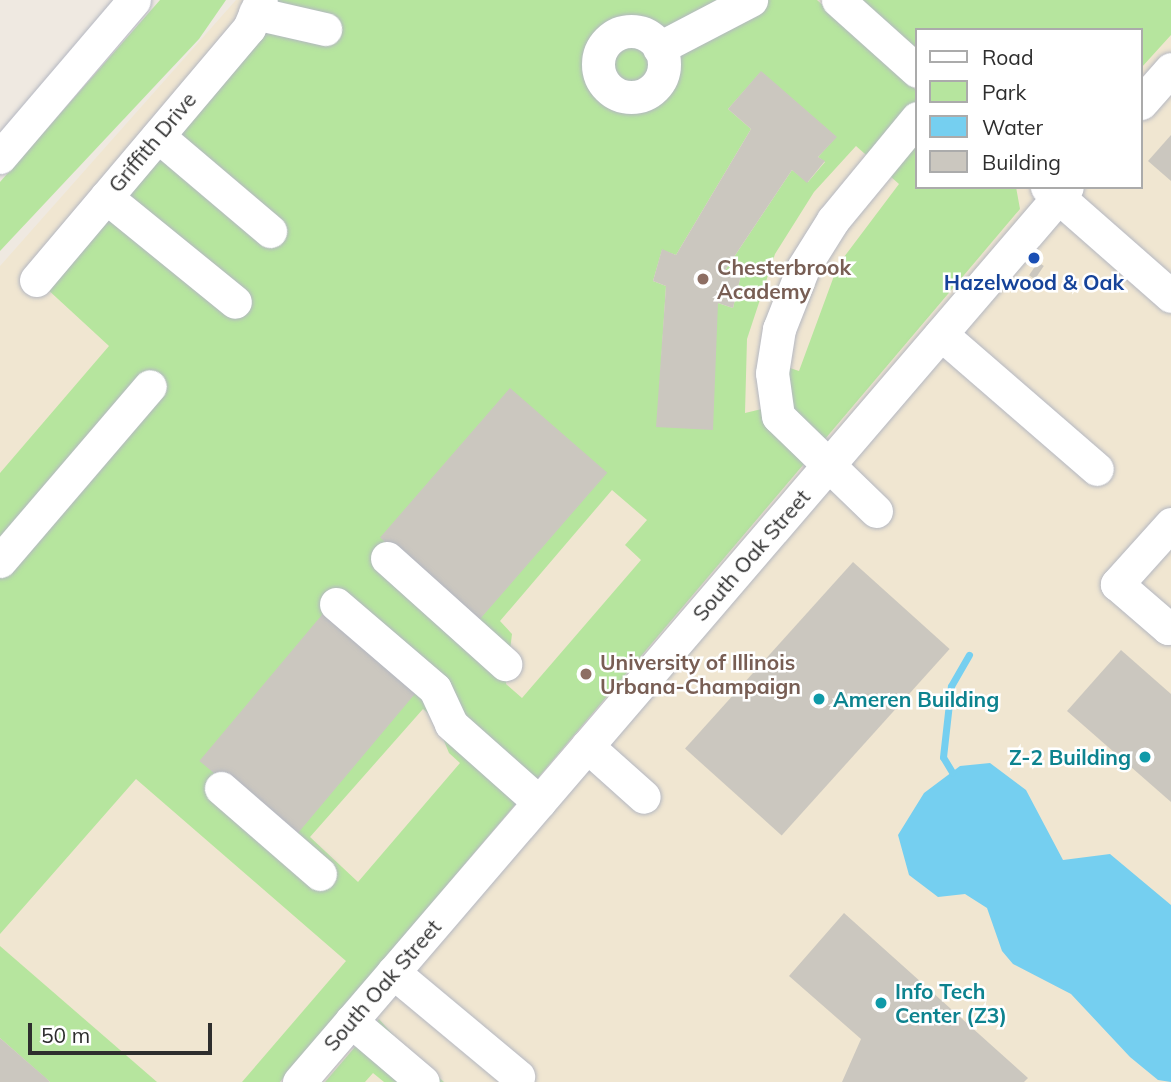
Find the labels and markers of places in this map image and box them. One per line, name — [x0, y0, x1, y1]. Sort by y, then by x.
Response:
marker: Hazelwood & Oak — [1026, 250, 1042, 266]
place label: Chesterbrook Academy — [717, 254, 851, 304]
place label: Hazelwood & Oak — [944, 269, 1124, 295]
marker: Chesterbrook Academy — [695, 271, 711, 287]
place label: University of Illinois Urbana-Champaign — [600, 649, 801, 699]
marker: University of Illinois Urbana-Champaign — [578, 666, 594, 682]
place label: Ameren Building — [833, 686, 999, 712]
marker: Ameren Building — [811, 691, 827, 707]
place label: Z-2 Building — [1009, 744, 1131, 770]
marker: Z-2 Building — [1137, 749, 1153, 765]
place label: Info Tech Center (Z3) — [895, 978, 1007, 1028]
marker: Info Tech Center (Z3) — [873, 995, 889, 1011]

